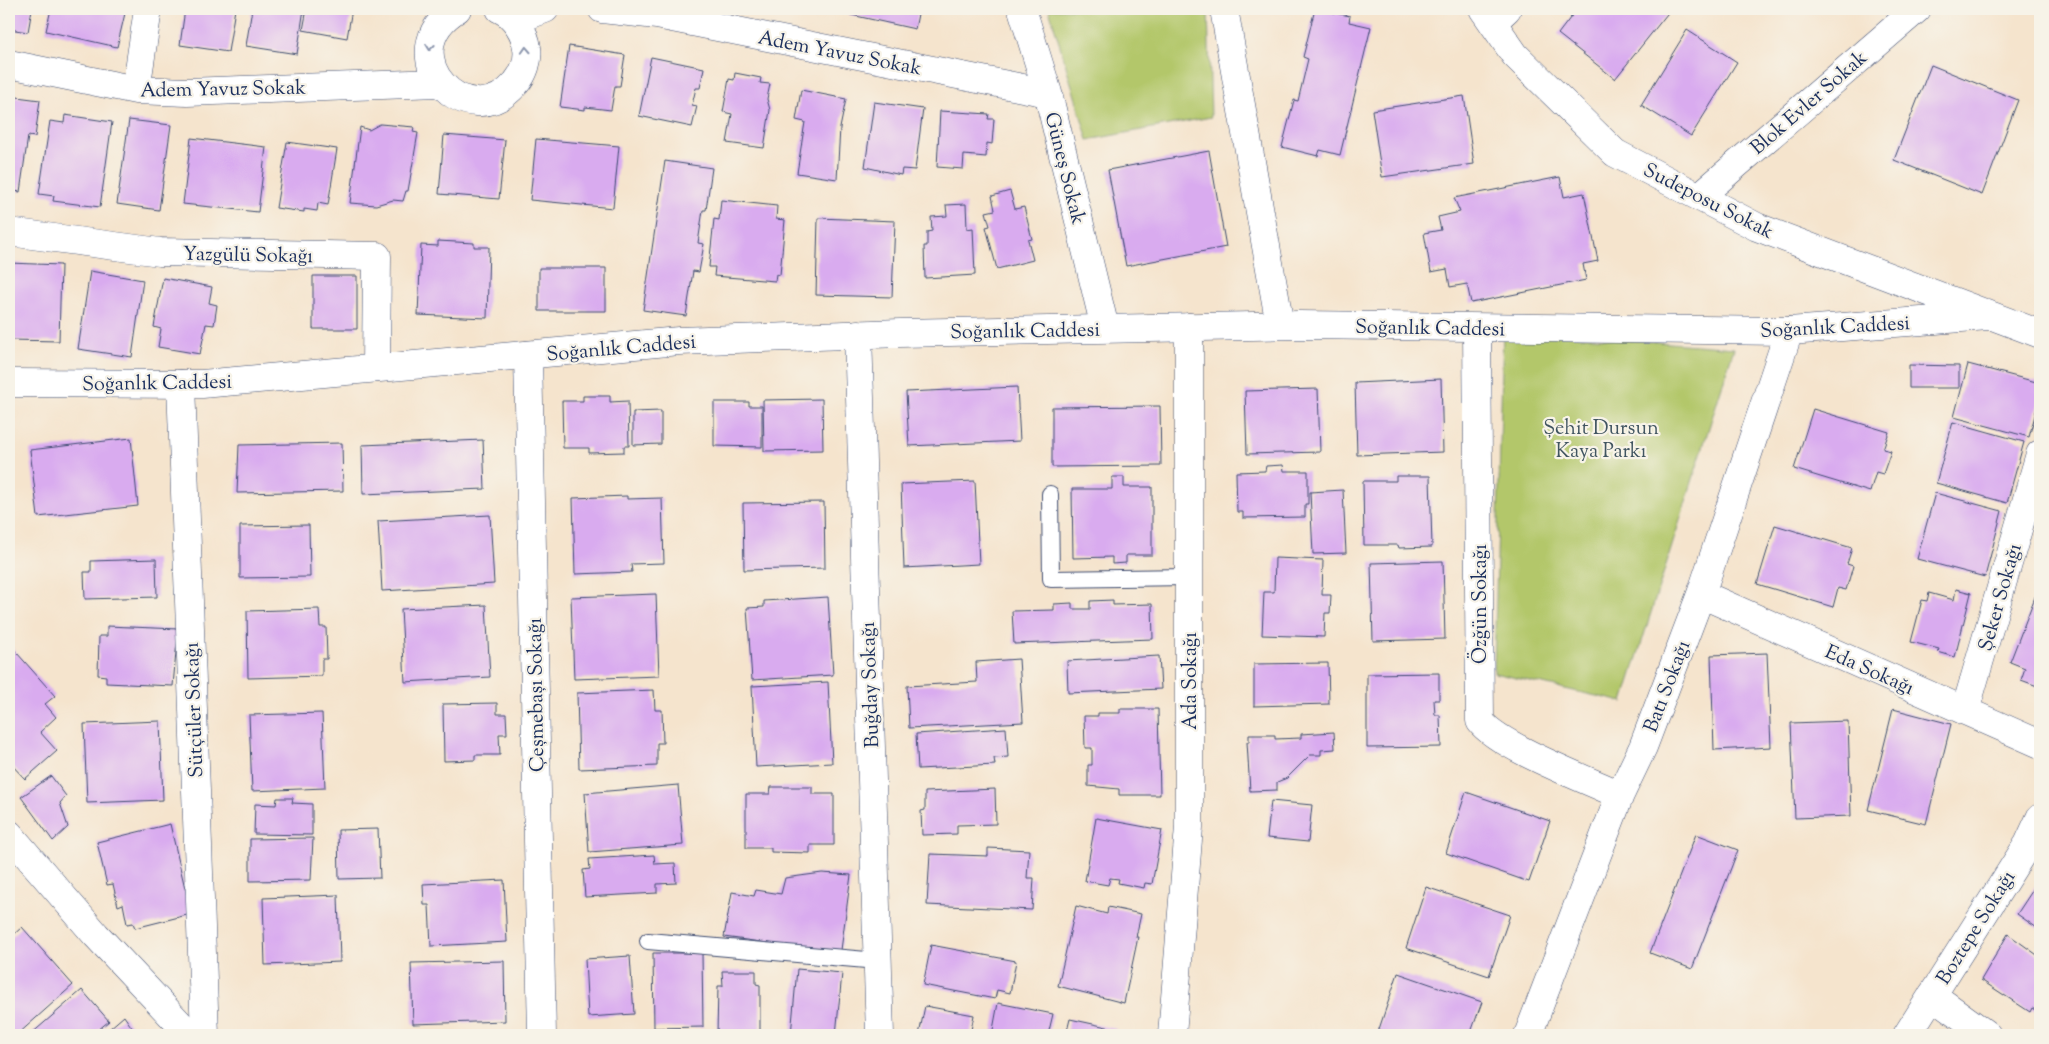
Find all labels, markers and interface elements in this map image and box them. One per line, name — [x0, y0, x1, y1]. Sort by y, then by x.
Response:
street label: Adem Yavuz Sokak — [755, 24, 924, 85]
one-way arrow — [425, 43, 436, 51]
street label: Blok Evler Sokak — [1745, 45, 1875, 163]
one-way arrow — [521, 46, 532, 54]
street label: Adem Yavuz Sokak — [140, 75, 306, 106]
street label: Güneş Sokak — [1036, 109, 1092, 228]
street label: Sudeposu Sokak — [1638, 157, 1778, 248]
street label: Yazgülü Sokağı — [183, 241, 314, 272]
street label: Soğanlık Caddesi — [1760, 310, 1911, 347]
street label: Soğanlık Caddesi — [1355, 314, 1505, 345]
street label: Soğanlık Caddesi — [950, 317, 1101, 348]
street label: Soğanlık Caddesi — [545, 328, 697, 370]
street label: Soğanlık Caddesi — [82, 369, 233, 400]
park label: Şehit Dursun Kaya Parkı — [1543, 415, 1659, 467]
street label: Şeker Sokağı — [1972, 540, 2031, 655]
street label: Özğün Sokağı — [1466, 544, 1496, 664]
street label: Çeşmebaşı Sokağı — [522, 617, 553, 772]
street label: Buğday Sokağı — [855, 621, 888, 749]
street label: Ada Sokağı — [1177, 632, 1206, 730]
street label: Batı Sokağı — [1638, 636, 1699, 737]
street label: Eda Sokağı — [1820, 639, 1919, 704]
street label: Sütçüler Sokağı — [179, 641, 212, 778]
street label: Boztepe Sokağı — [1930, 865, 2024, 991]

